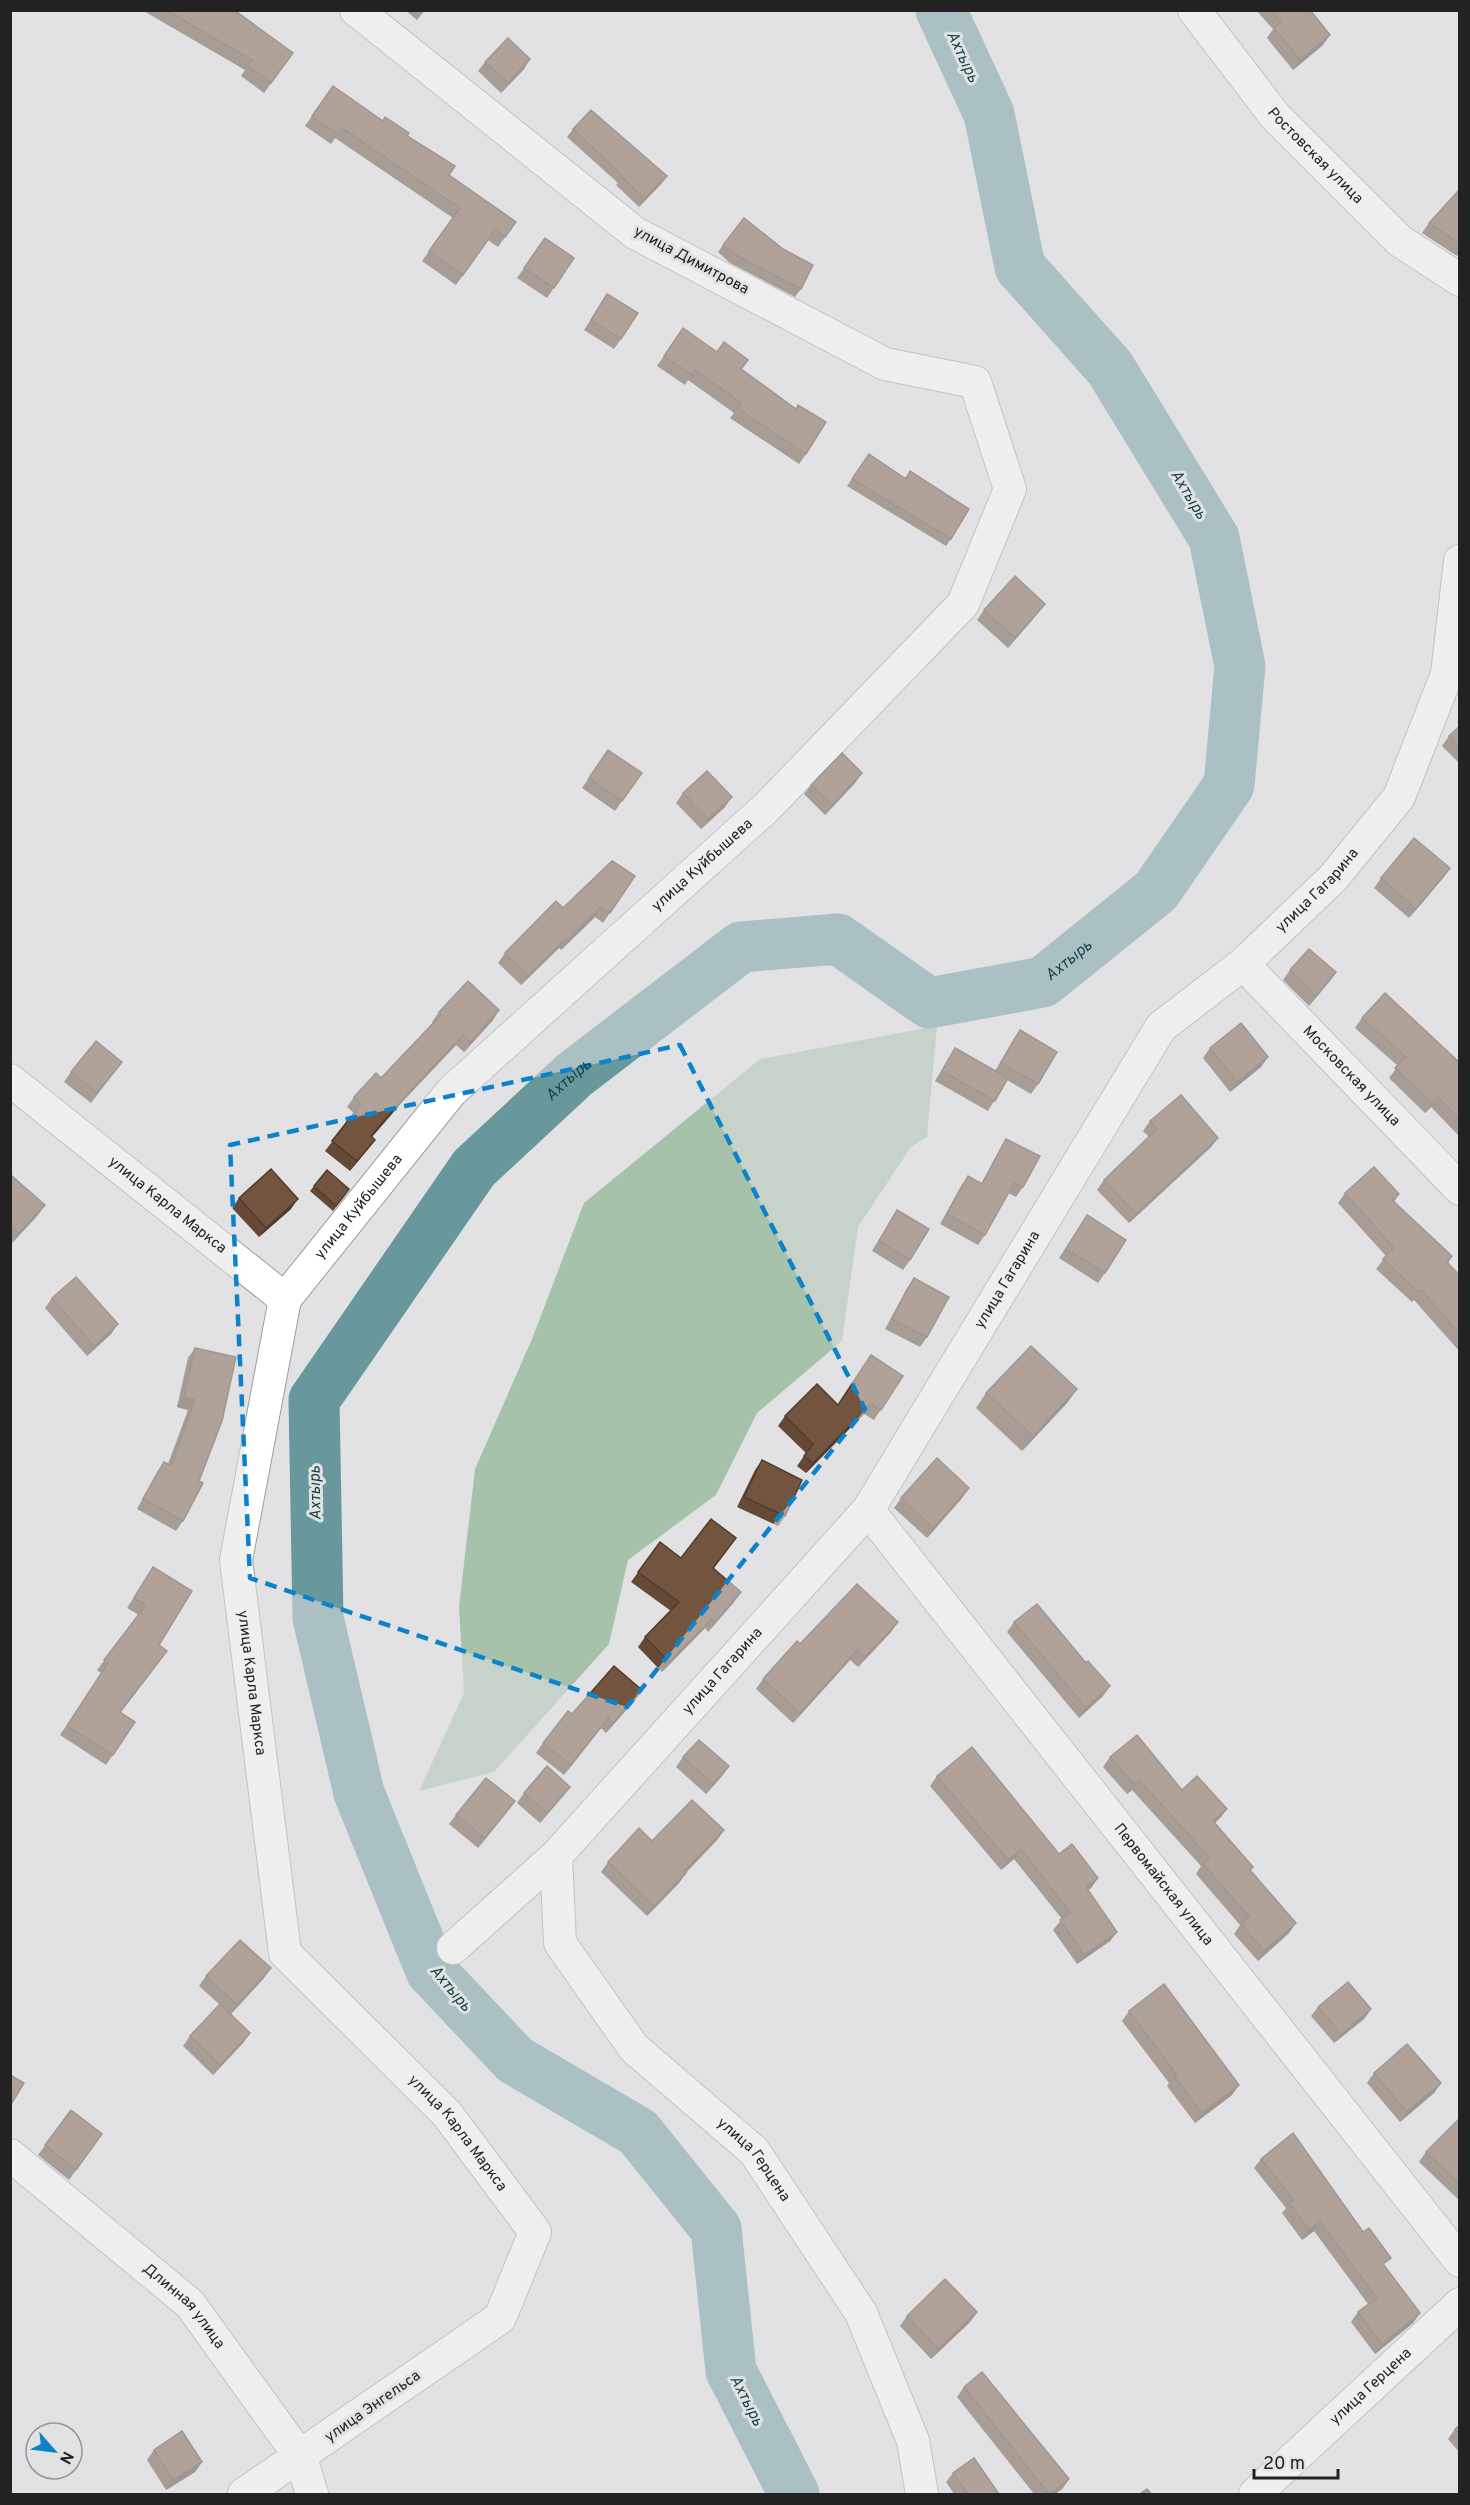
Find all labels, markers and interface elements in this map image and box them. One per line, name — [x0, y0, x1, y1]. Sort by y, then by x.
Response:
water label: Ахтырь — [941, 28, 983, 86]
street label: Ростовская улица — [1263, 104, 1367, 208]
street label: улица Димитрова — [630, 223, 752, 299]
water label: Ахтырь — [1165, 466, 1211, 524]
street label: улица Куйбышева — [648, 815, 757, 916]
street label: улица Гагарина — [1272, 844, 1363, 937]
water label: Ахтырь — [1042, 936, 1097, 986]
street label: Московская улица — [1298, 1022, 1404, 1131]
water label: Ахтырь — [542, 1055, 596, 1106]
street label: улица Куйбышева — [311, 1150, 407, 1264]
street label: улица Карла Маркса — [104, 1152, 230, 1258]
street label: улица Гагарина — [971, 1228, 1044, 1332]
water label: Ахтырь — [306, 1466, 326, 1520]
street label: улица Карла Маркса — [233, 1609, 270, 1757]
street label: улица Гагарина — [678, 1624, 767, 1719]
street label: Первомайская улица — [1109, 1820, 1217, 1949]
water label: Ахтырь — [425, 1962, 475, 2016]
street label: улица Карла Маркса — [404, 2071, 511, 2195]
street label: улица Герцена — [713, 2114, 794, 2205]
street label: Длинная улица — [139, 2259, 229, 2353]
street label: улица Герцена — [1326, 2344, 1416, 2429]
street label: улица Энгельса — [321, 2367, 425, 2447]
water label: Ахтырь — [725, 2372, 767, 2430]
north arrow — [24, 2421, 84, 2481]
scale bar — [1254, 2442, 1338, 2480]
text: N — [54, 2447, 77, 2467]
text: 20 m — [1263, 2453, 1305, 2476]

